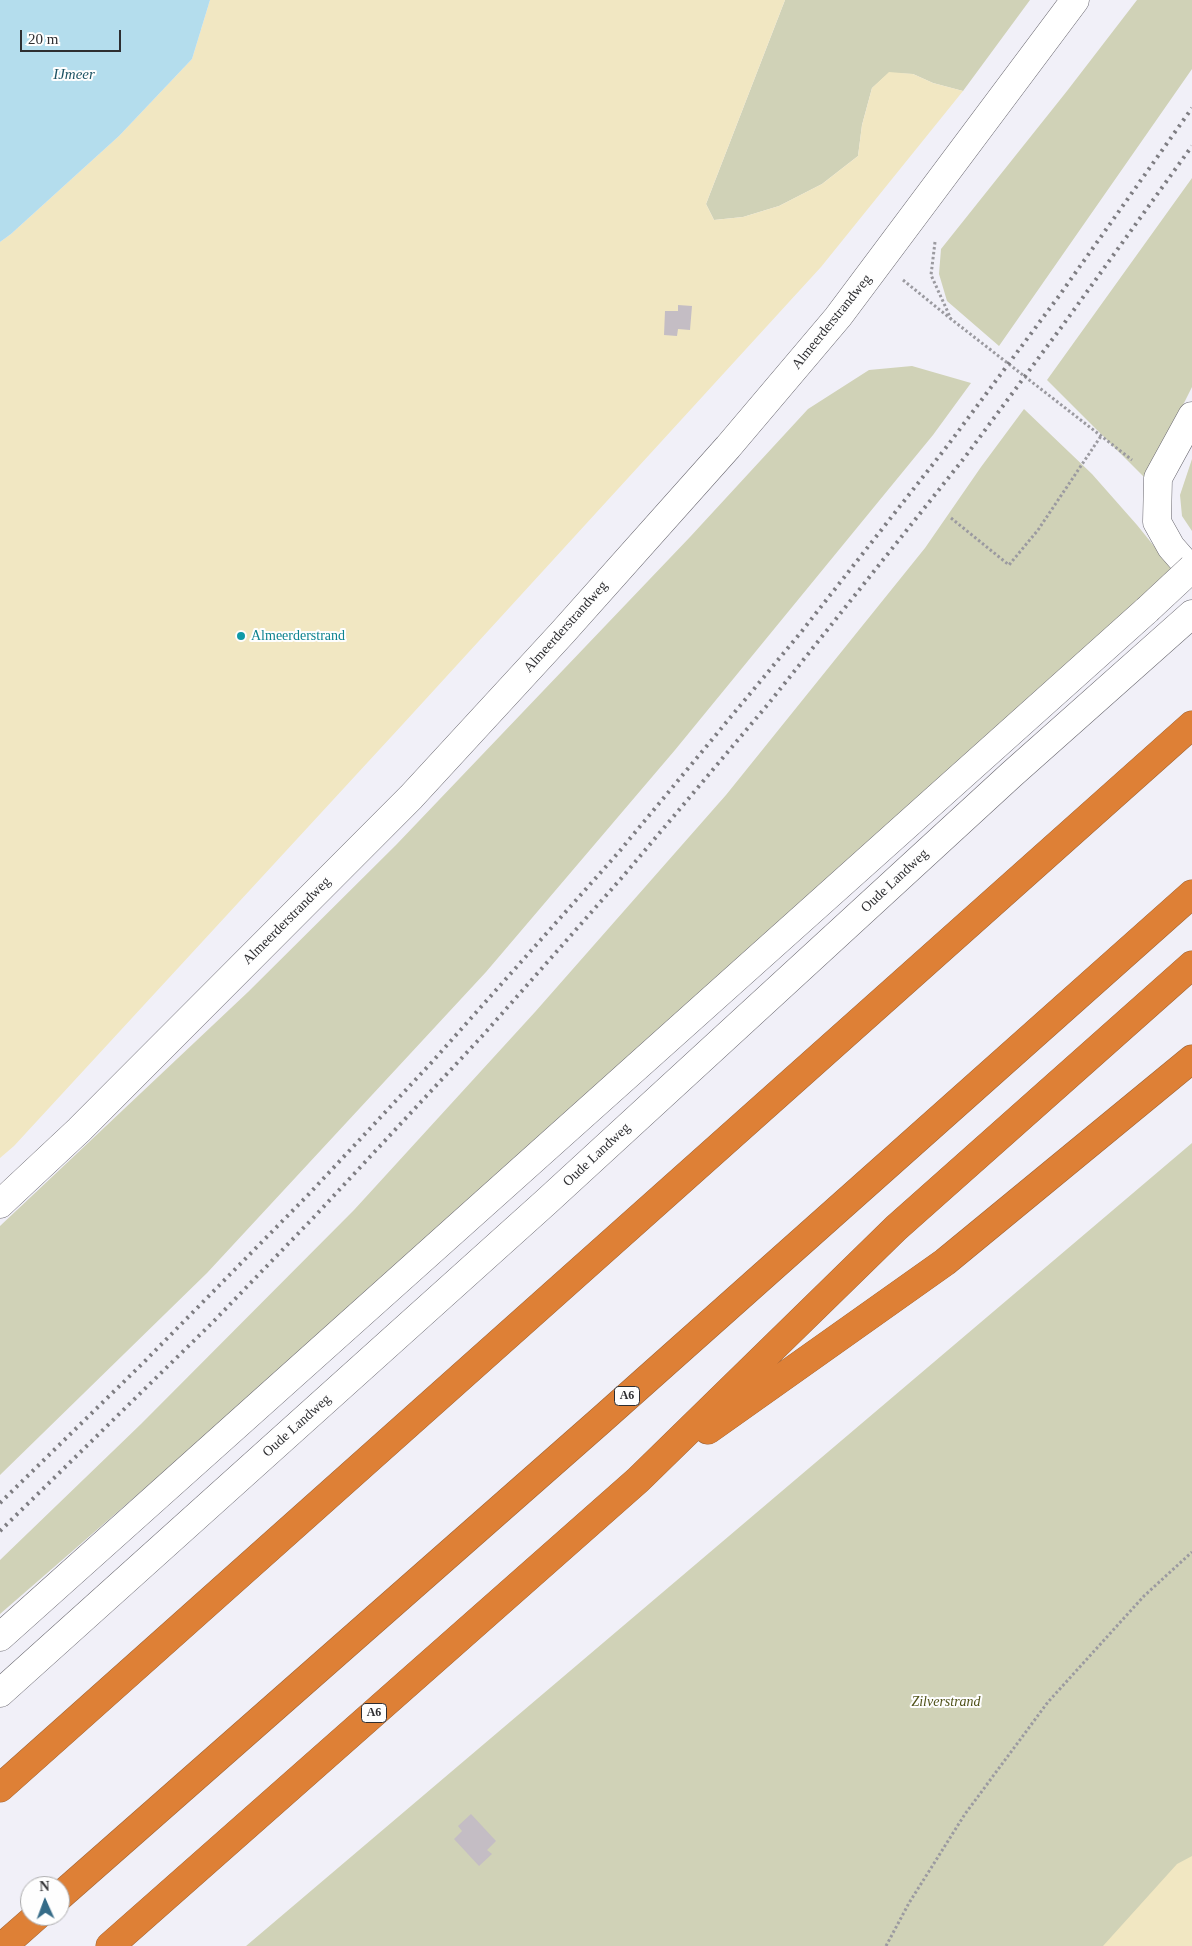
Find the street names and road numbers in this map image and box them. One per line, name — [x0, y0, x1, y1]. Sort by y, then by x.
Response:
street label: Almeerderstrandweg — [789, 271, 875, 373]
street label: Almeerderstrandweg — [520, 578, 612, 676]
street label: Oude Landweg — [858, 846, 932, 916]
street label: Almeerderstrandweg — [240, 874, 334, 968]
street label: Oude Landweg — [560, 1120, 634, 1190]
road number: A6 — [614, 1386, 640, 1405]
street label: Oude Landweg — [259, 1391, 335, 1461]
road number: A6 — [362, 1704, 386, 1722]

